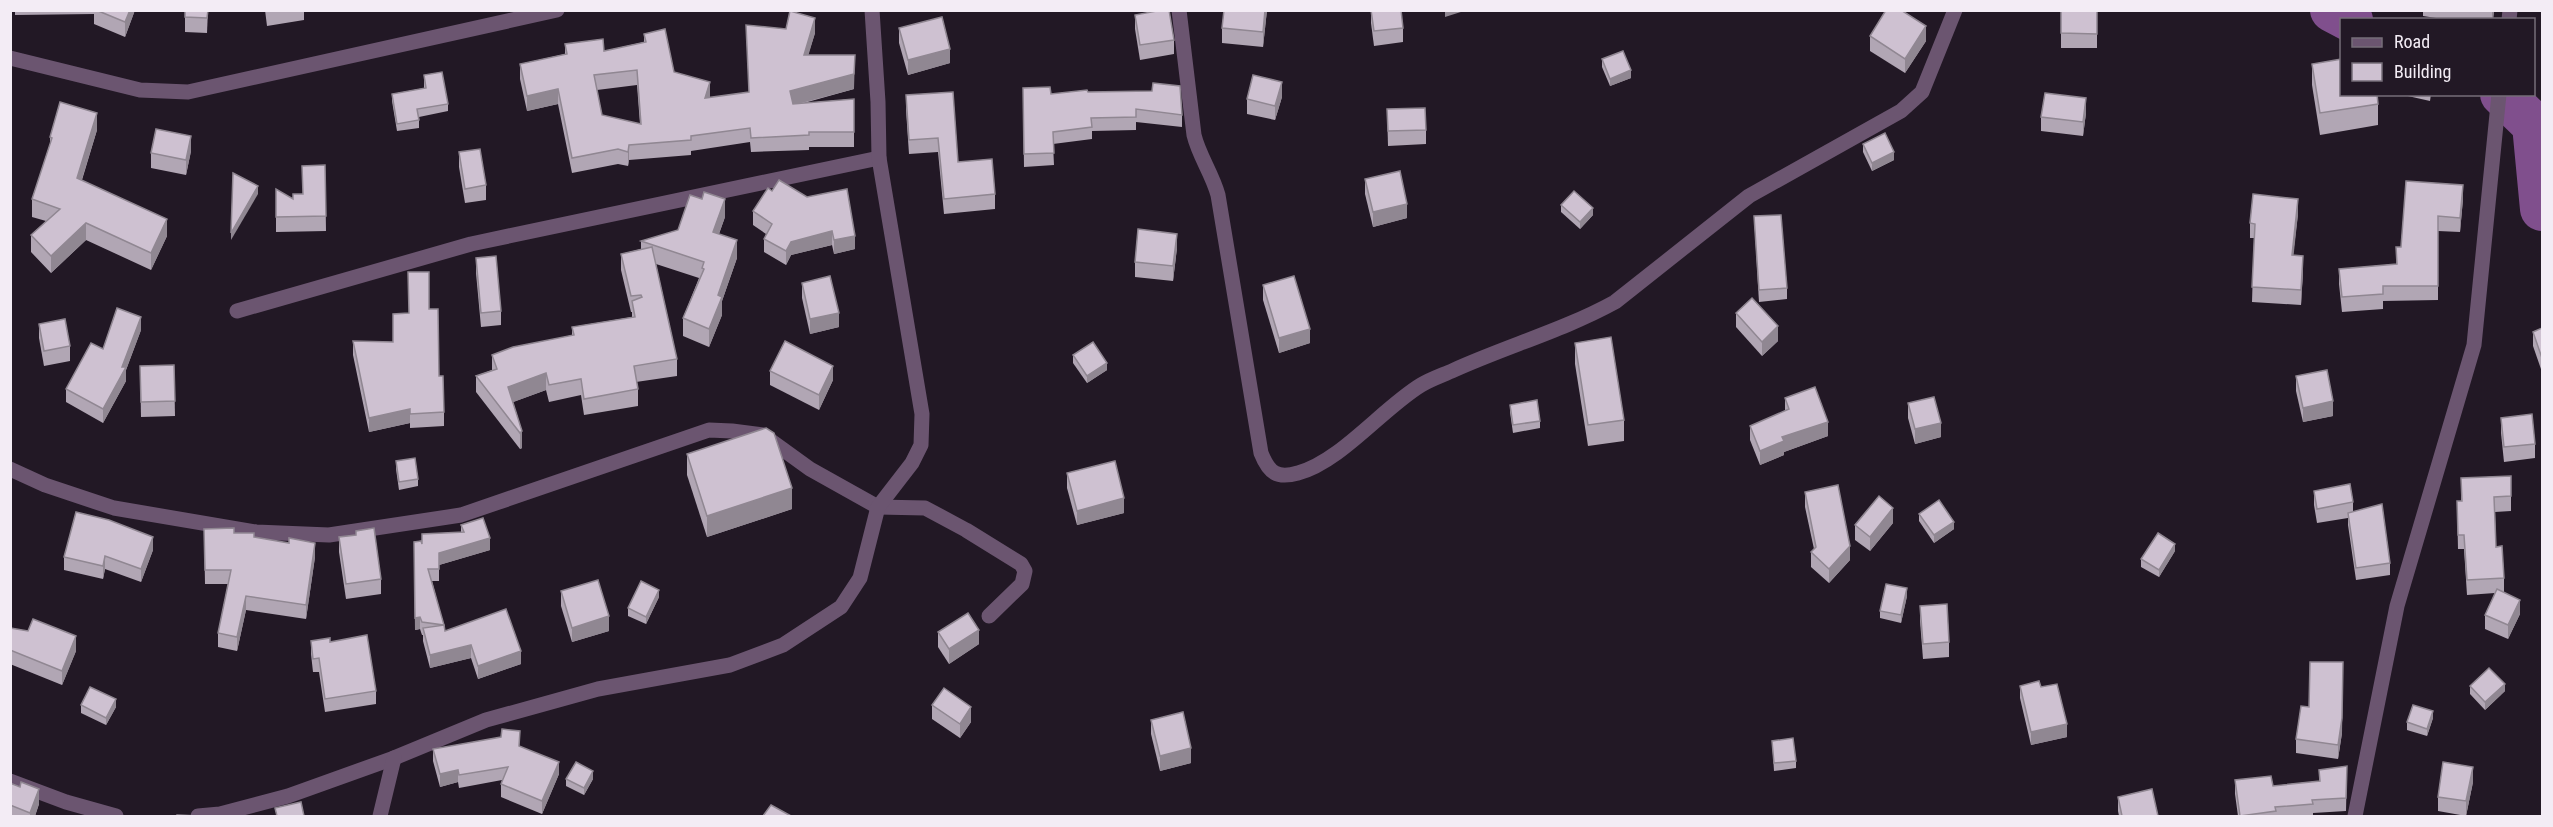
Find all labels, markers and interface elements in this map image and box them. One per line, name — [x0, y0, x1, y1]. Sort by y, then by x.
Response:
legend — [2340, 18, 2535, 96]
text: Road — [2394, 31, 2430, 52]
text: Building — [2394, 61, 2451, 82]

